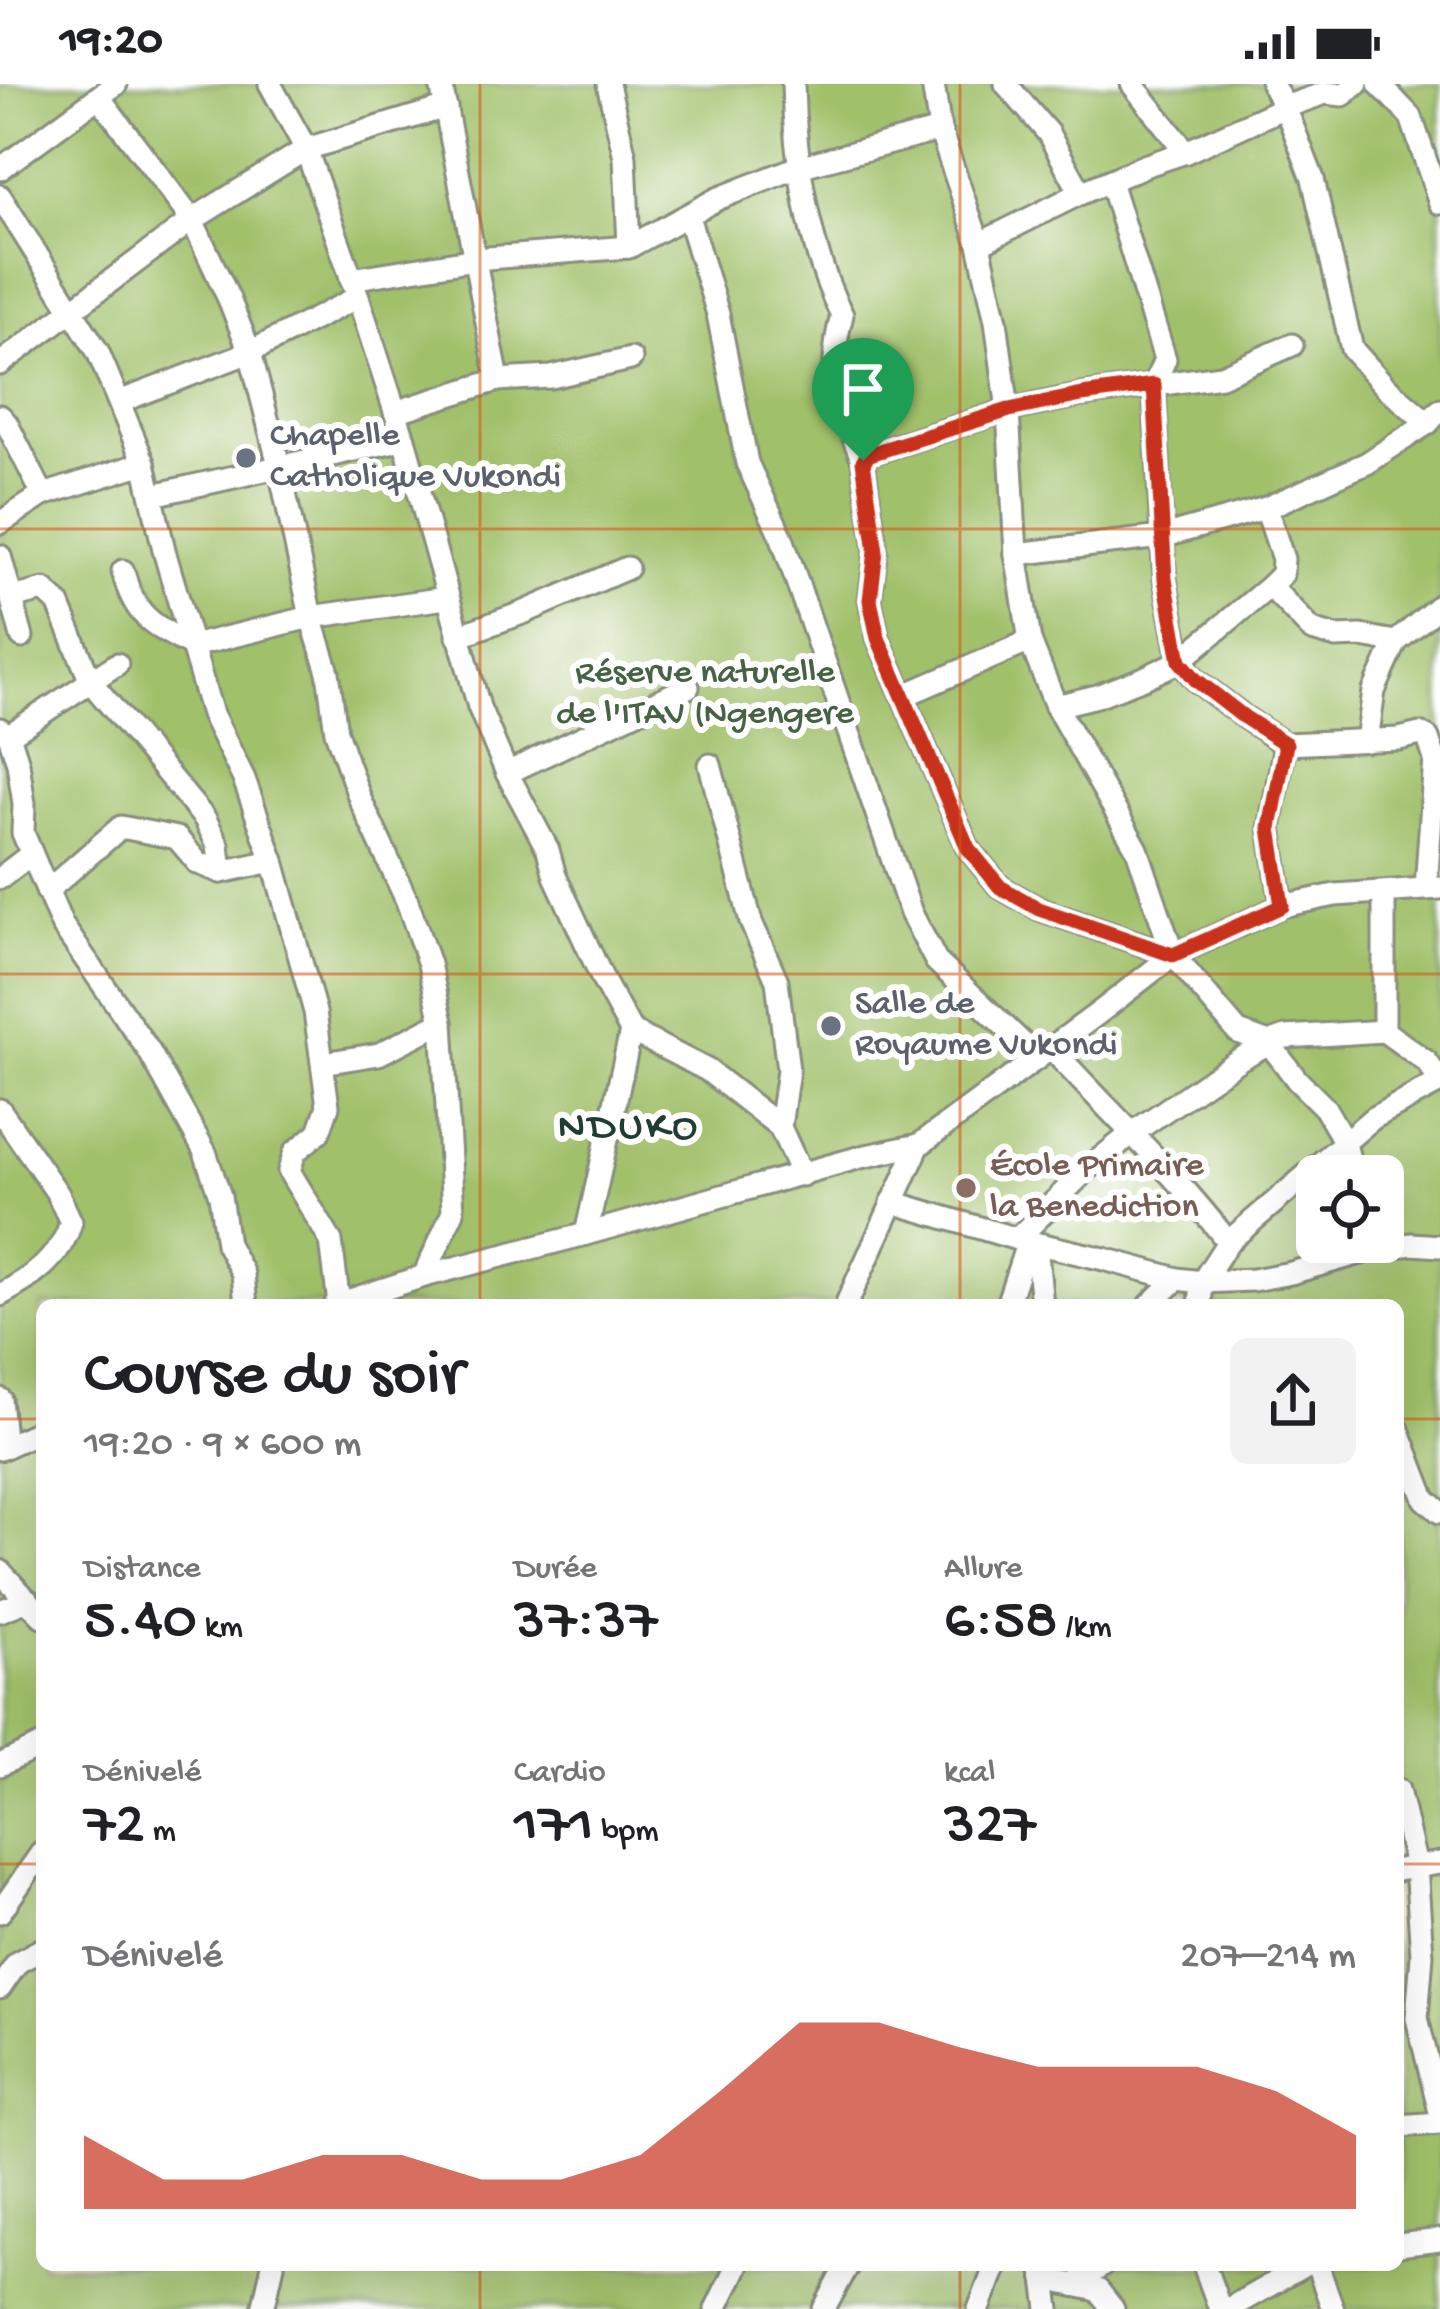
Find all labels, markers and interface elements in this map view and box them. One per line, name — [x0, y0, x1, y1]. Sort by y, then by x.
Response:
text: 19:20 — [60, 16, 162, 69]
pin — [812, 338, 914, 461]
icon: arrive — [830, 356, 896, 422]
place label: Chapelle Catholique Vukondi — [270, 416, 561, 500]
marker: Chapelle Catholique Vukondi — [233, 445, 259, 471]
park label: Réserve naturelle de l'ITAV (Ngengere — [556, 653, 854, 737]
place label: Salle de Royaume Vukondi — [855, 984, 1117, 1068]
marker: Salle de Royaume Vukondi — [818, 1013, 844, 1039]
district label: NDUKO — [558, 1105, 700, 1154]
place label: École Primaire la Benediction — [990, 1146, 1204, 1230]
map controls — [1296, 1155, 1404, 1263]
button: locate — [1296, 1155, 1404, 1263]
marker: École Primaire la Benediction — [953, 1175, 979, 1201]
button: share — [1230, 1338, 1356, 1464]
text: Course du soir — [84, 1339, 464, 1417]
text: 19:20 · 9 × 600 m — [84, 1423, 361, 1469]
text: Distance — [84, 1551, 201, 1589]
text: Durée — [514, 1551, 597, 1589]
text: Allure — [944, 1551, 1022, 1589]
text: 5.40 — [84, 1589, 197, 1659]
text: 37:37 — [514, 1589, 658, 1659]
text: 6:58 — [944, 1589, 1058, 1659]
text: km — [197, 1610, 243, 1648]
text: /km — [1058, 1610, 1112, 1648]
text: Dénivelé — [84, 1755, 201, 1793]
text: Cardio — [514, 1755, 606, 1793]
text: kcal — [944, 1755, 996, 1793]
text: 72 — [84, 1793, 145, 1863]
text: 171 — [514, 1793, 594, 1863]
text: 327 — [944, 1793, 1036, 1863]
text: m — [145, 1814, 176, 1852]
text: bpm — [594, 1814, 659, 1852]
text: Dénivelé — [84, 1935, 223, 1981]
text: 207–214 m — [1180, 1935, 1356, 1981]

